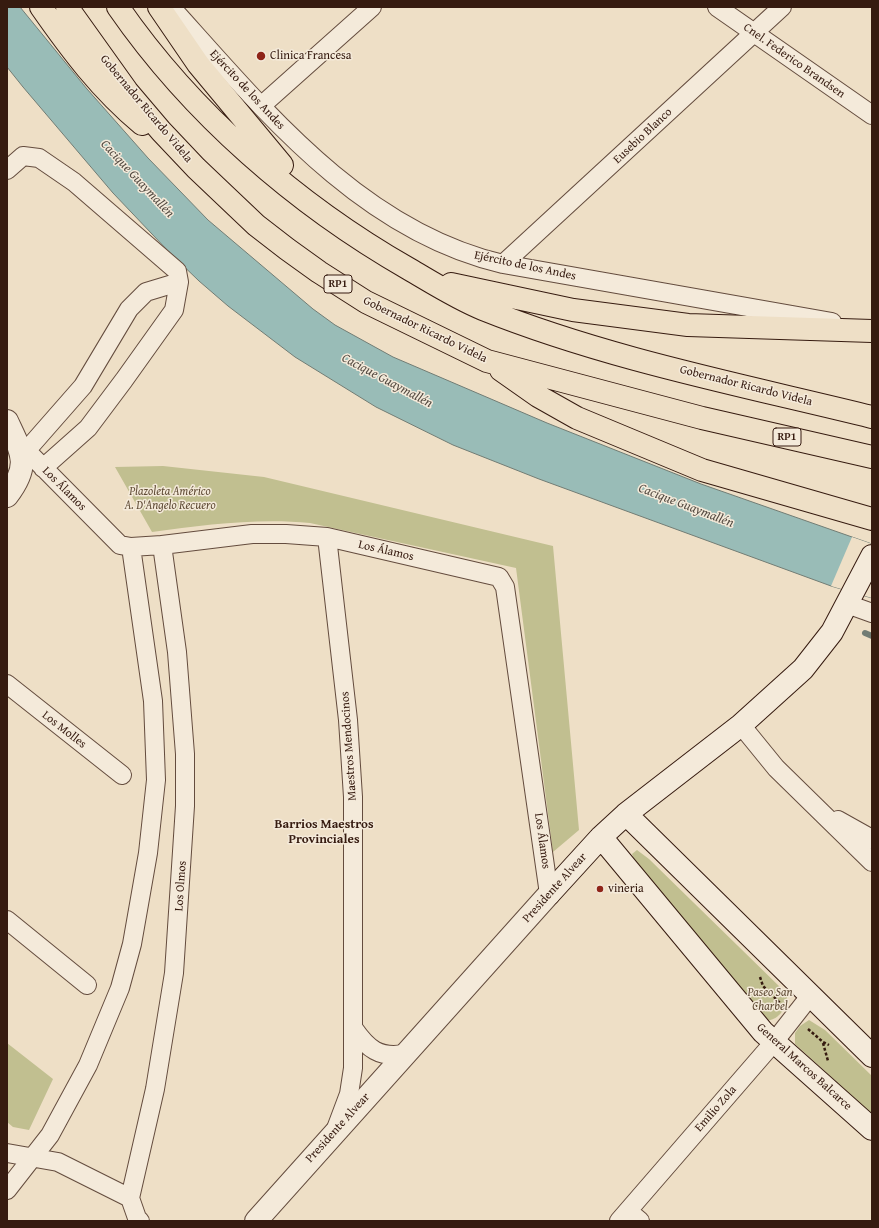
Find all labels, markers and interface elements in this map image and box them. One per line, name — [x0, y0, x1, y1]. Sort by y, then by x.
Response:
street label: Cnel. Federico Brandsen — [740, 20, 848, 102]
street label: Ejército de los Andes — [206, 47, 288, 133]
place label: Clinica Francesa — [270, 49, 351, 63]
marker: Clinica Francesa — [255, 50, 267, 62]
street label: Gobernador Ricardo Videla — [97, 52, 195, 166]
street label: Eusebio Blanco — [611, 105, 675, 167]
water label: Cacique Guaymallén — [97, 137, 177, 221]
street label: Ejército de los Andes — [473, 248, 577, 284]
road number: RP1 — [324, 275, 352, 293]
street label: Gobernador Ricardo Videla — [361, 294, 489, 366]
water label: Cacique Guaymallén — [339, 350, 435, 412]
street label: Gobernador Ricardo Videla — [678, 363, 814, 409]
road number: RP1 — [773, 428, 801, 446]
street label: Los Álamos — [39, 464, 89, 514]
water label: Cacique Guaymallén — [636, 481, 736, 531]
park label: Plazoleta Américo A. D'Angelo Recuero — [124, 485, 216, 513]
street label: Los Álamos — [357, 538, 415, 564]
street label: Maestros Mendocinos — [338, 691, 360, 801]
street label: Los Molles — [39, 708, 89, 752]
street label: Los Álamos — [531, 812, 553, 870]
district label: Barrios Maestros Provinciales — [274, 817, 374, 848]
street label: Presidente Alvear — [520, 850, 590, 926]
street label: Los Olmos — [172, 860, 190, 912]
place label: vineria — [608, 882, 644, 896]
marker: vineria — [595, 884, 605, 894]
park label: Paseo San Charbel — [747, 986, 793, 1014]
street label: General Marcos Balcarce — [753, 1020, 855, 1114]
street label: Emilio Zola — [692, 1083, 740, 1135]
street label: Presidente Alvear — [303, 1090, 373, 1166]

